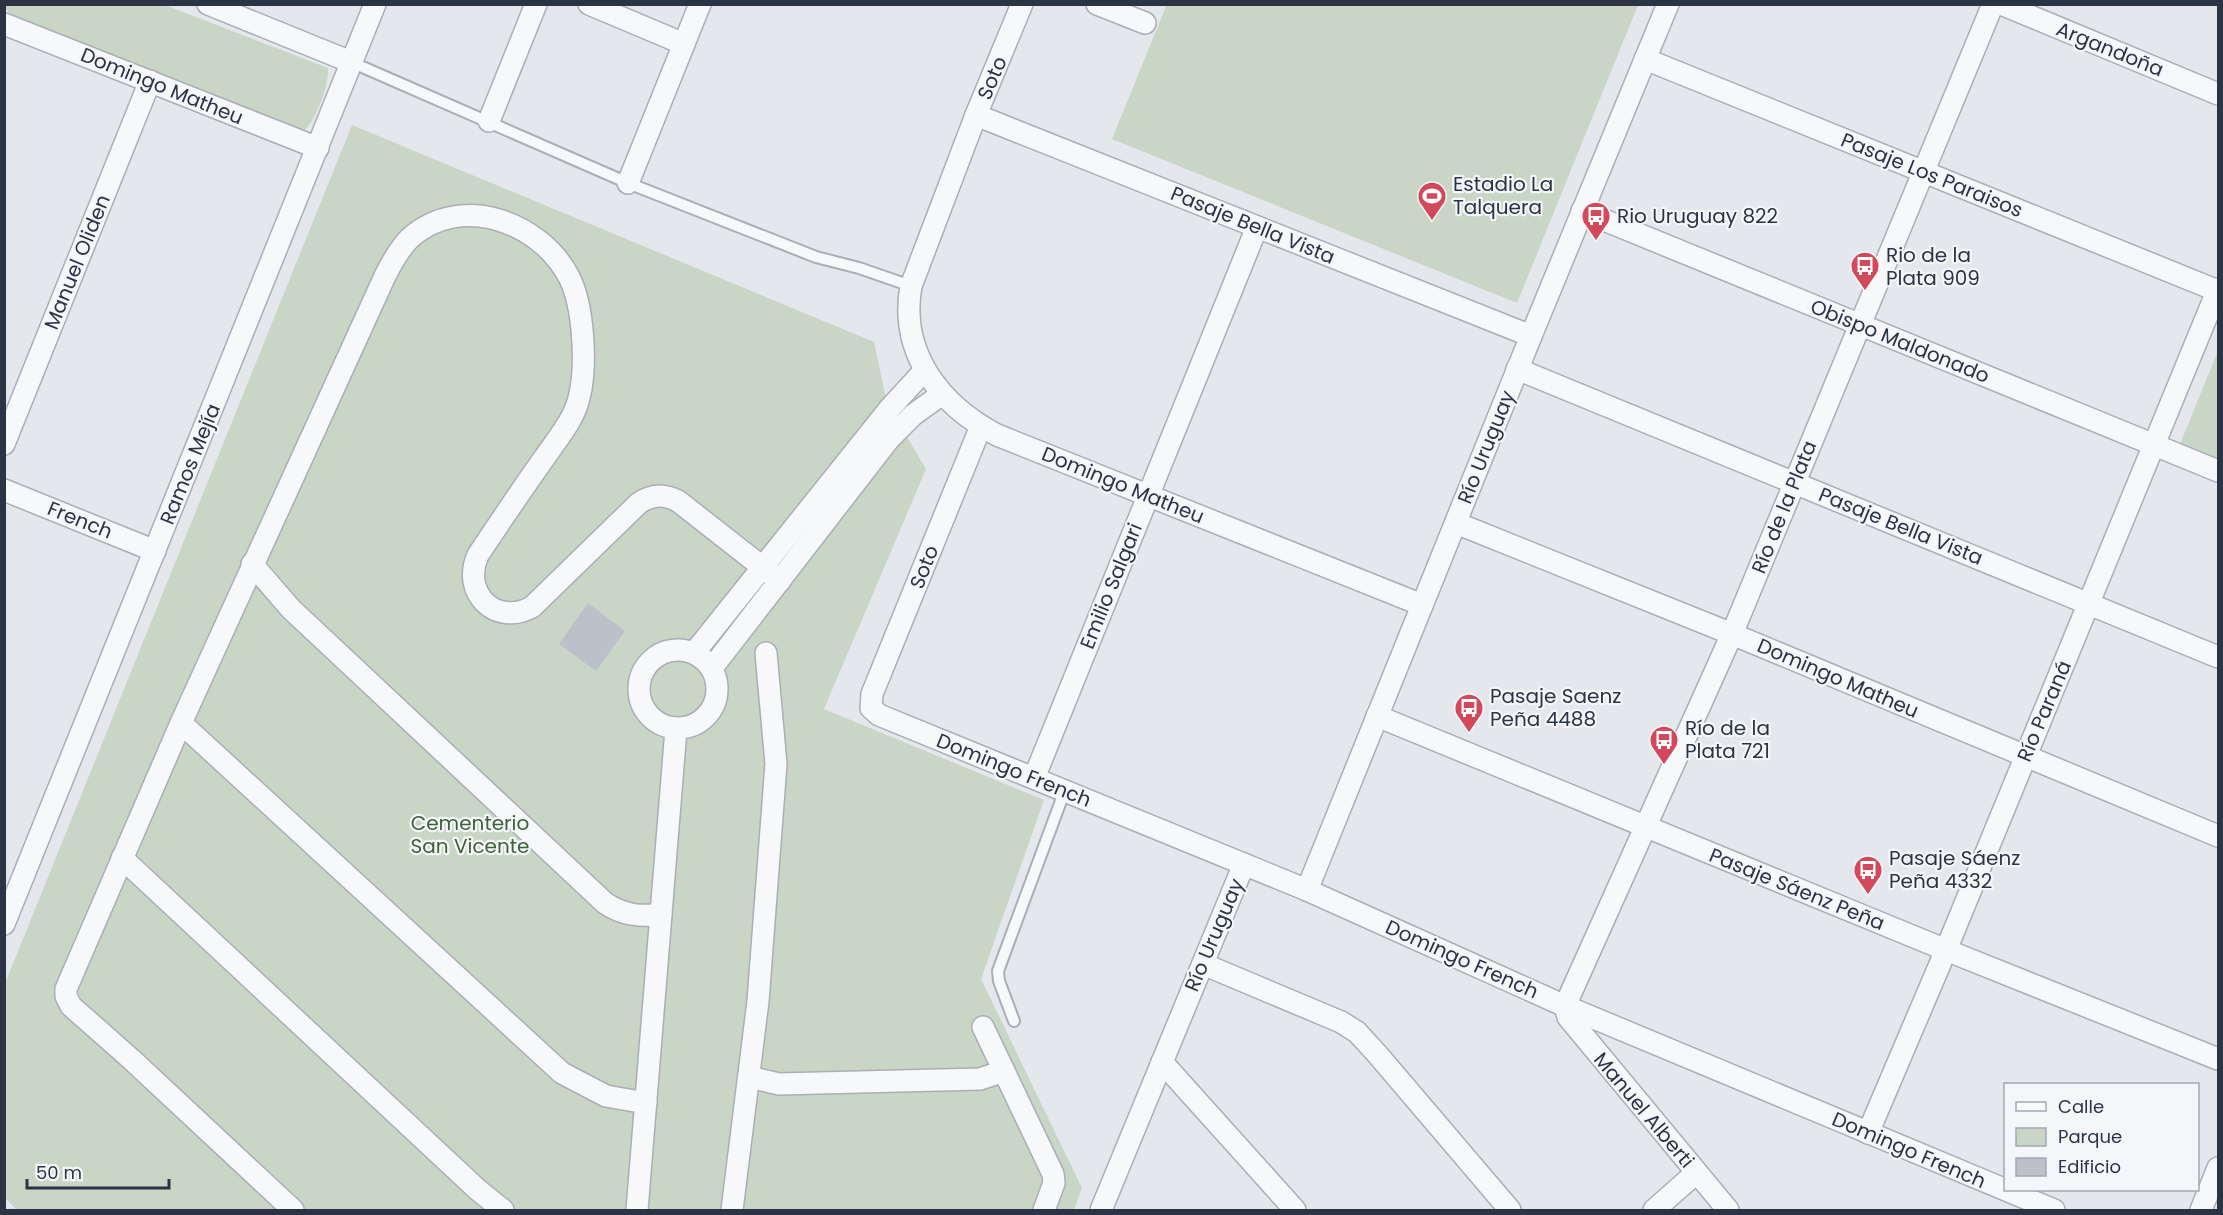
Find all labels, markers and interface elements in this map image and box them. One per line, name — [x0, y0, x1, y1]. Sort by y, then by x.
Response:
street label: Argandoña — [2052, 15, 2168, 83]
street label: Domingo Matheu — [77, 41, 247, 131]
street label: Soto — [970, 52, 1014, 104]
street label: Pasaje Los Paraisos — [1837, 126, 2027, 224]
place label: Estadio La Talquera — [1453, 170, 1553, 221]
street label: Pasaje Bella Vista — [1167, 179, 1339, 271]
sports icon: Estadio La Talquera — [1416, 180, 1448, 222]
street label: Manuel Oliden — [37, 190, 117, 334]
bus stop icon: Rio Uruguay 822 — [1580, 200, 1612, 242]
place label: Rio Uruguay 822 — [1617, 202, 1778, 230]
place label: Rio de la Plata 909 — [1886, 241, 1980, 292]
bus stop icon: Rio de la Plata 909 — [1849, 250, 1881, 292]
street label: Obispo Maldonado — [1806, 292, 1994, 390]
street label: Río Uruguay — [1451, 386, 1521, 508]
street label: Ramos Mejía — [153, 399, 227, 529]
street label: Río de la Plata — [1745, 436, 1823, 578]
street label: Domingo Matheu — [1038, 440, 1208, 530]
street label: Pasaje Bella Vista — [1815, 480, 1987, 572]
street label: French — [43, 494, 117, 546]
street label: Emilio Salgari — [1073, 519, 1149, 653]
street label: Soto — [903, 541, 945, 593]
street label: Domingo Matheu — [1753, 631, 1923, 725]
street label: Río Paraná — [2010, 656, 2078, 766]
place label: Pasaje Saenz Peña 4488 — [1490, 682, 1621, 733]
bus stop icon: Pasaje Saenz Peña 4488 — [1453, 692, 1485, 734]
place label: Río de la Plata 721 — [1685, 714, 1770, 765]
bus stop icon: Río de la Plata 721 — [1648, 724, 1680, 766]
street label: Domingo French — [932, 726, 1096, 814]
park label: Cementerio San Vicente — [411, 809, 529, 860]
street label: Pasaje Sáenz Peña — [1705, 841, 1889, 937]
place label: Pasaje Sáenz Peña 4332 — [1889, 844, 2020, 895]
bus stop icon: Pasaje Sáenz Peña 4332 — [1852, 854, 1884, 896]
street label: Río Uruguay — [1178, 874, 1250, 996]
street label: Domingo French — [1381, 913, 1543, 1005]
street label: Manuel Alberti — [1587, 1046, 1701, 1174]
legend — [2004, 1083, 2199, 1191]
text: Calle — [2058, 1094, 2104, 1119]
street label: Domingo French — [1828, 1105, 1990, 1195]
text: Parque — [2058, 1124, 2122, 1149]
scale bar — [27, 1152, 170, 1190]
text: Edificio — [2058, 1154, 2121, 1179]
text: 50 m — [36, 1160, 82, 1185]

